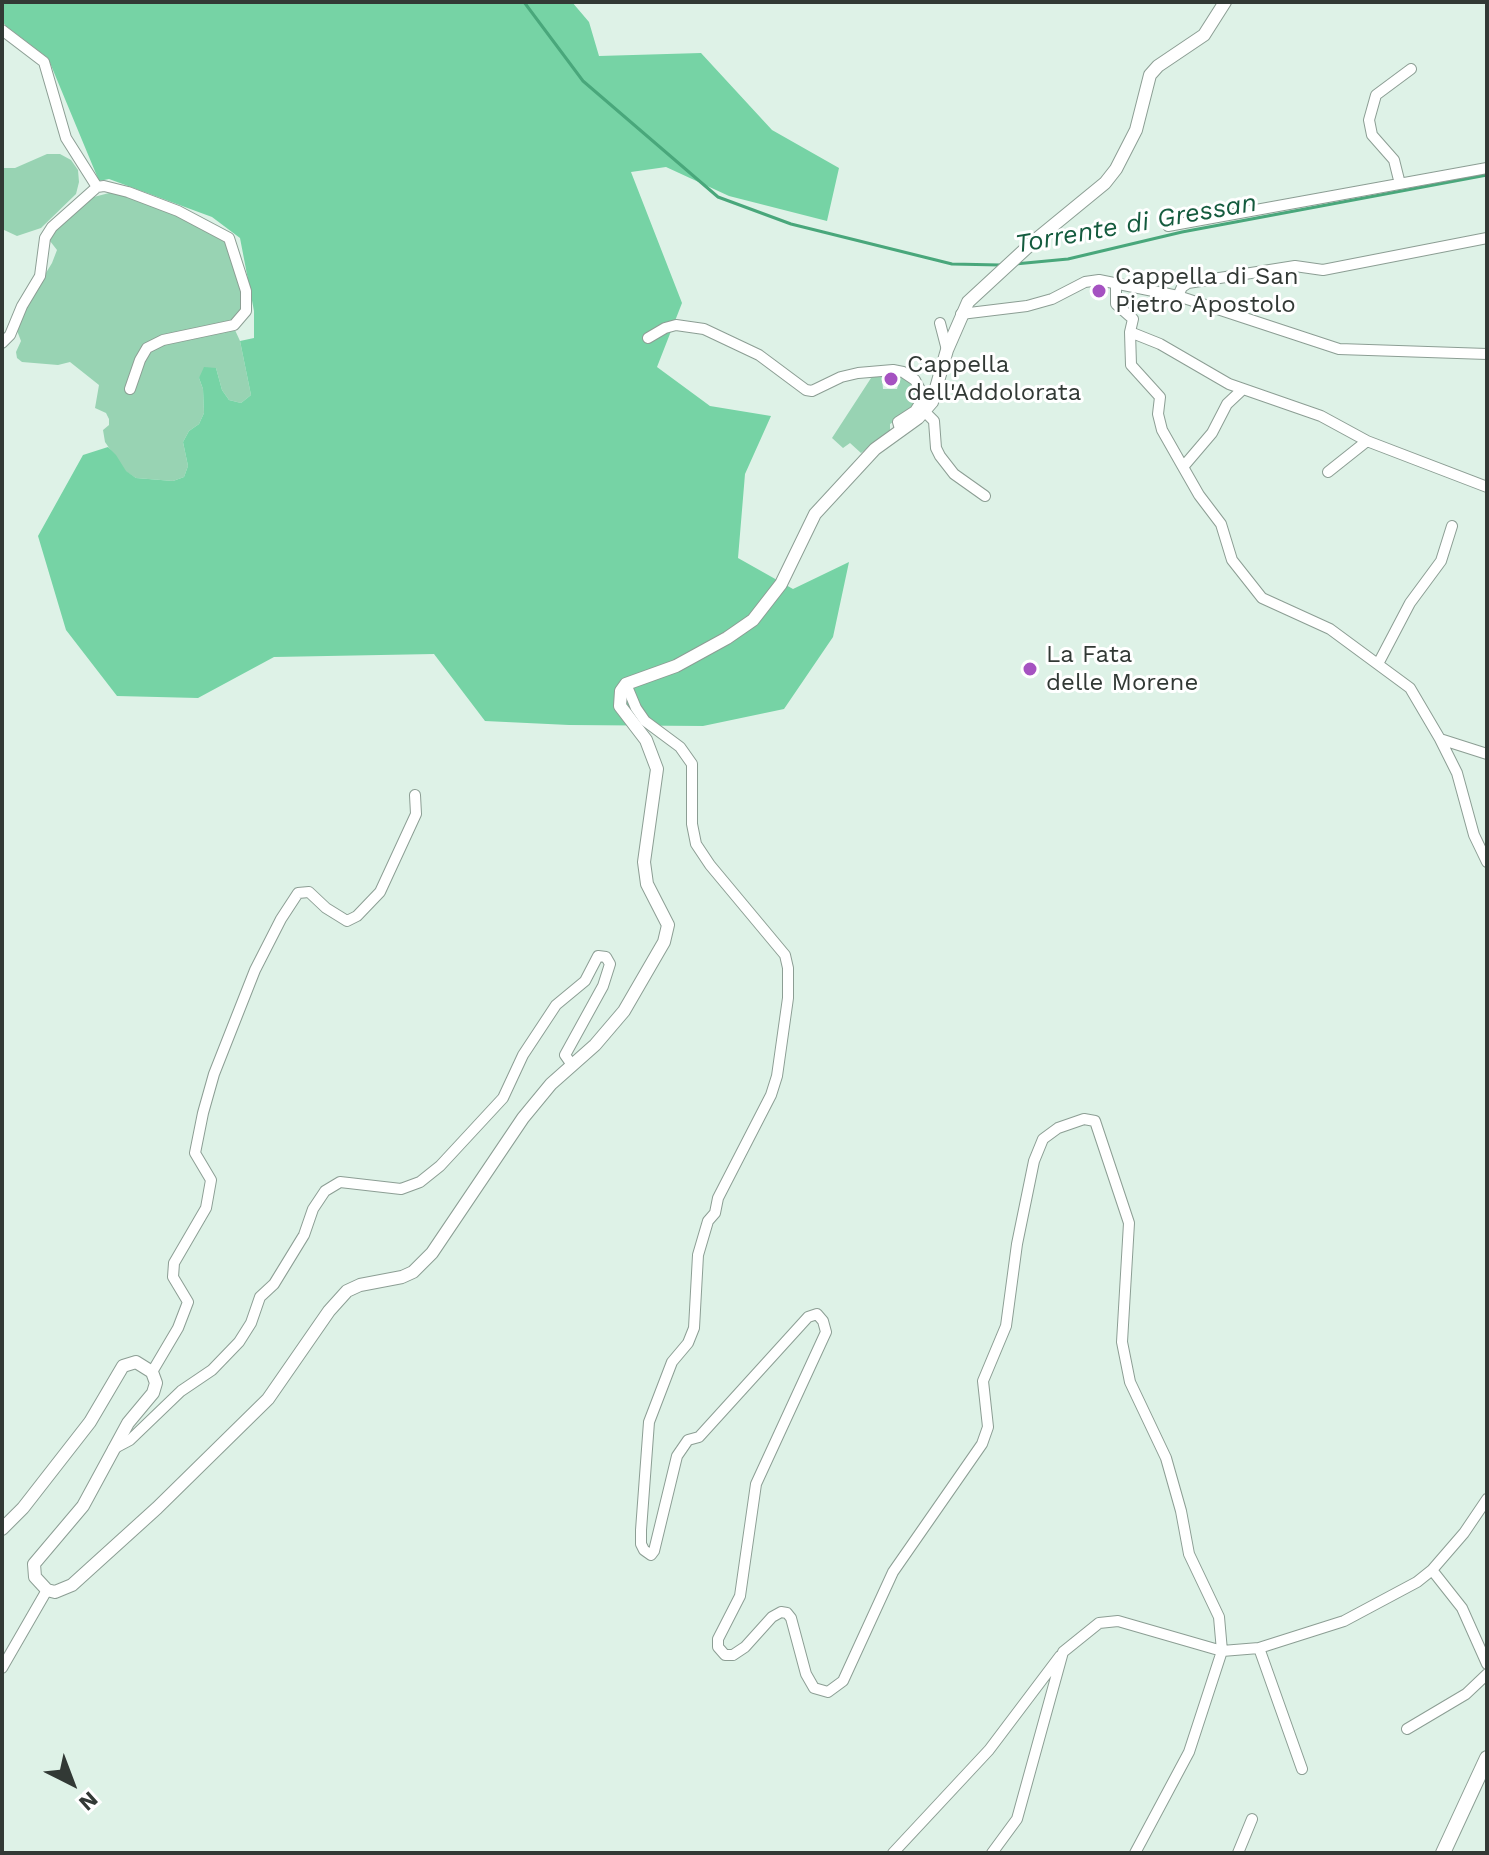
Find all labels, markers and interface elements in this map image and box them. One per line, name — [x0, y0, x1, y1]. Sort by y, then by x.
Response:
water label: Torrente di Gressan — [1013, 187, 1259, 261]
place label: Cappella di San Pietro Apostolo — [1115, 263, 1299, 319]
marker: Cappella di San Pietro Apostolo — [1090, 282, 1108, 300]
place label: Cappella dell'Addolorata — [907, 351, 1081, 407]
marker: Cappella dell'Addolorata — [882, 370, 900, 388]
place label: La Fata delle Morene — [1046, 641, 1198, 697]
marker: La Fata delle Morene — [1021, 660, 1039, 678]
north arrow — [32, 1743, 112, 1823]
text: N — [74, 1786, 103, 1816]

